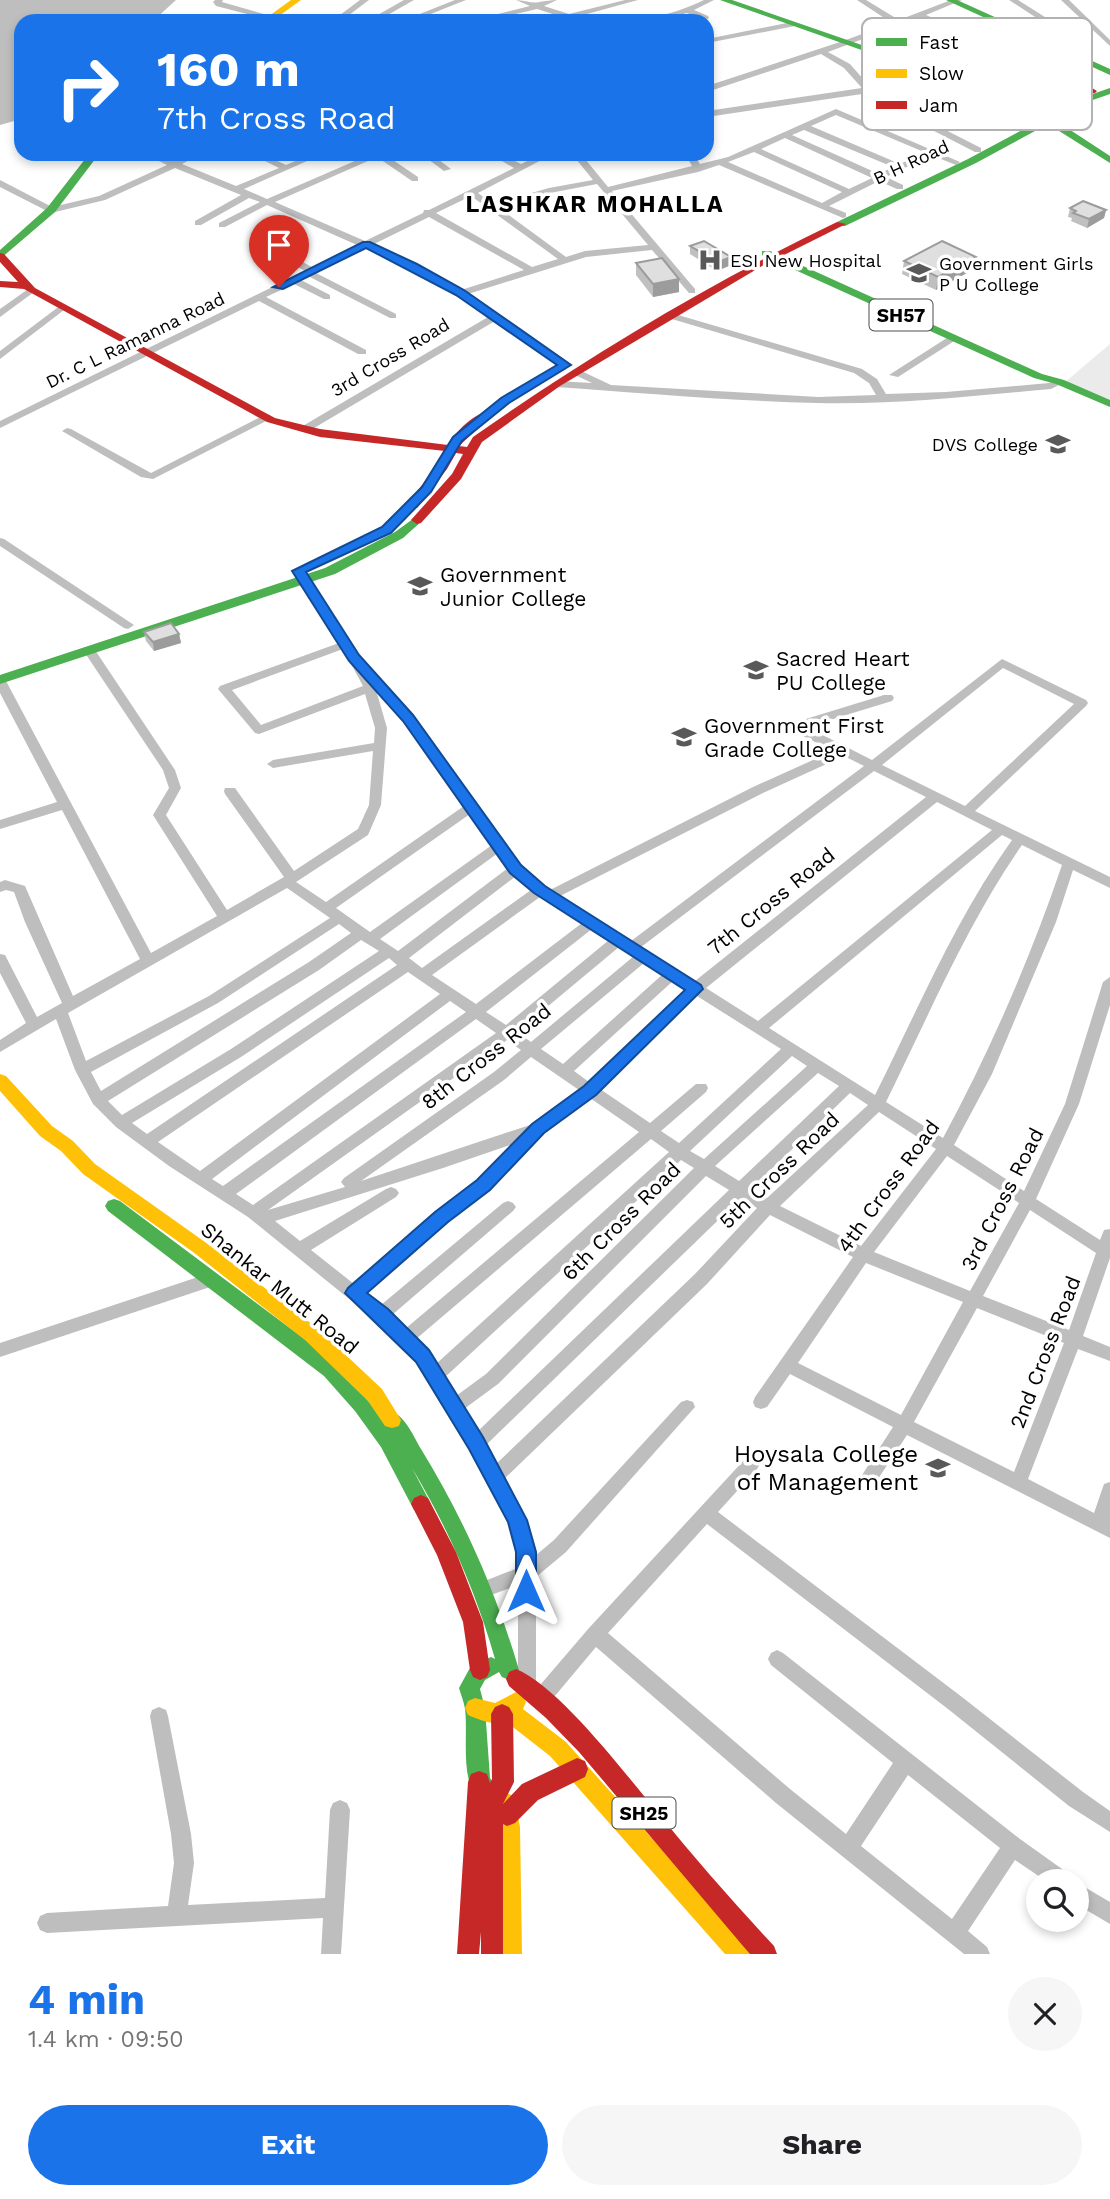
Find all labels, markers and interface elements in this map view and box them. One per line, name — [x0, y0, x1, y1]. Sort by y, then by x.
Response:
legend — [862, 18, 1092, 130]
text: Fast — [919, 31, 958, 54]
text: 160 m — [157, 40, 300, 98]
icon: right — [42, 42, 133, 133]
text: Slow — [919, 62, 964, 85]
text: Jam — [919, 94, 958, 117]
text: 7th Cross Road — [157, 99, 396, 137]
street label: B H Road — [870, 135, 952, 189]
district label: LASHKAR MOHALLA — [466, 191, 724, 218]
pin — [249, 215, 309, 287]
icon: arrive — [260, 226, 298, 264]
hospital icon: ESI New Hospital — [696, 246, 724, 274]
place label: ESI New Hospital — [730, 250, 882, 271]
place label: Government Girls P U College — [939, 253, 1093, 295]
school or university icon: Government Girls P U College — [905, 259, 933, 287]
street label: Dr. C L Ramanna Road — [42, 288, 228, 392]
road number: SH57 — [870, 300, 932, 330]
street label: 3rd Cross Road — [327, 313, 453, 401]
school or university icon: DVS College — [1044, 430, 1072, 458]
place label: DVS College — [932, 434, 1038, 455]
place label: Government Junior College — [440, 562, 586, 611]
school or university icon: Government Junior College — [406, 572, 434, 600]
place label: Sacred Heart PU College — [776, 646, 910, 695]
school or university icon: Sacred Heart PU College — [742, 656, 770, 684]
place label: Government First Grade College — [704, 713, 884, 762]
school or university icon: Government First Grade College — [670, 723, 698, 751]
street label: 7th Cross Road — [702, 842, 840, 960]
street label: 8th Cross Road — [416, 998, 556, 1114]
street label: 5th Cross Road — [714, 1106, 844, 1234]
street label: 4th Cross Road — [832, 1115, 944, 1257]
street label: 3rd Cross Road — [955, 1124, 1049, 1274]
street label: 6th Cross Road — [556, 1156, 686, 1286]
street label: Shankar Mutt Road — [196, 1217, 364, 1359]
street label: 2nd Cross Road — [1004, 1272, 1086, 1432]
place label: Hoysala College of Management — [734, 1440, 918, 1496]
school or university icon: Hoysala College of Management — [924, 1454, 952, 1482]
position arrow — [489, 1554, 563, 1628]
road number: SH25 — [612, 1798, 676, 1828]
map controls — [1026, 1869, 1089, 1932]
button: search — [1026, 1869, 1089, 1932]
text: 4 min — [28, 1975, 145, 2024]
button: close — [1008, 1977, 1082, 2051]
text: 1.4 km · 09:50 — [28, 2026, 184, 2053]
button: Exit — [28, 2105, 548, 2185]
button: Share — [562, 2105, 1082, 2185]

